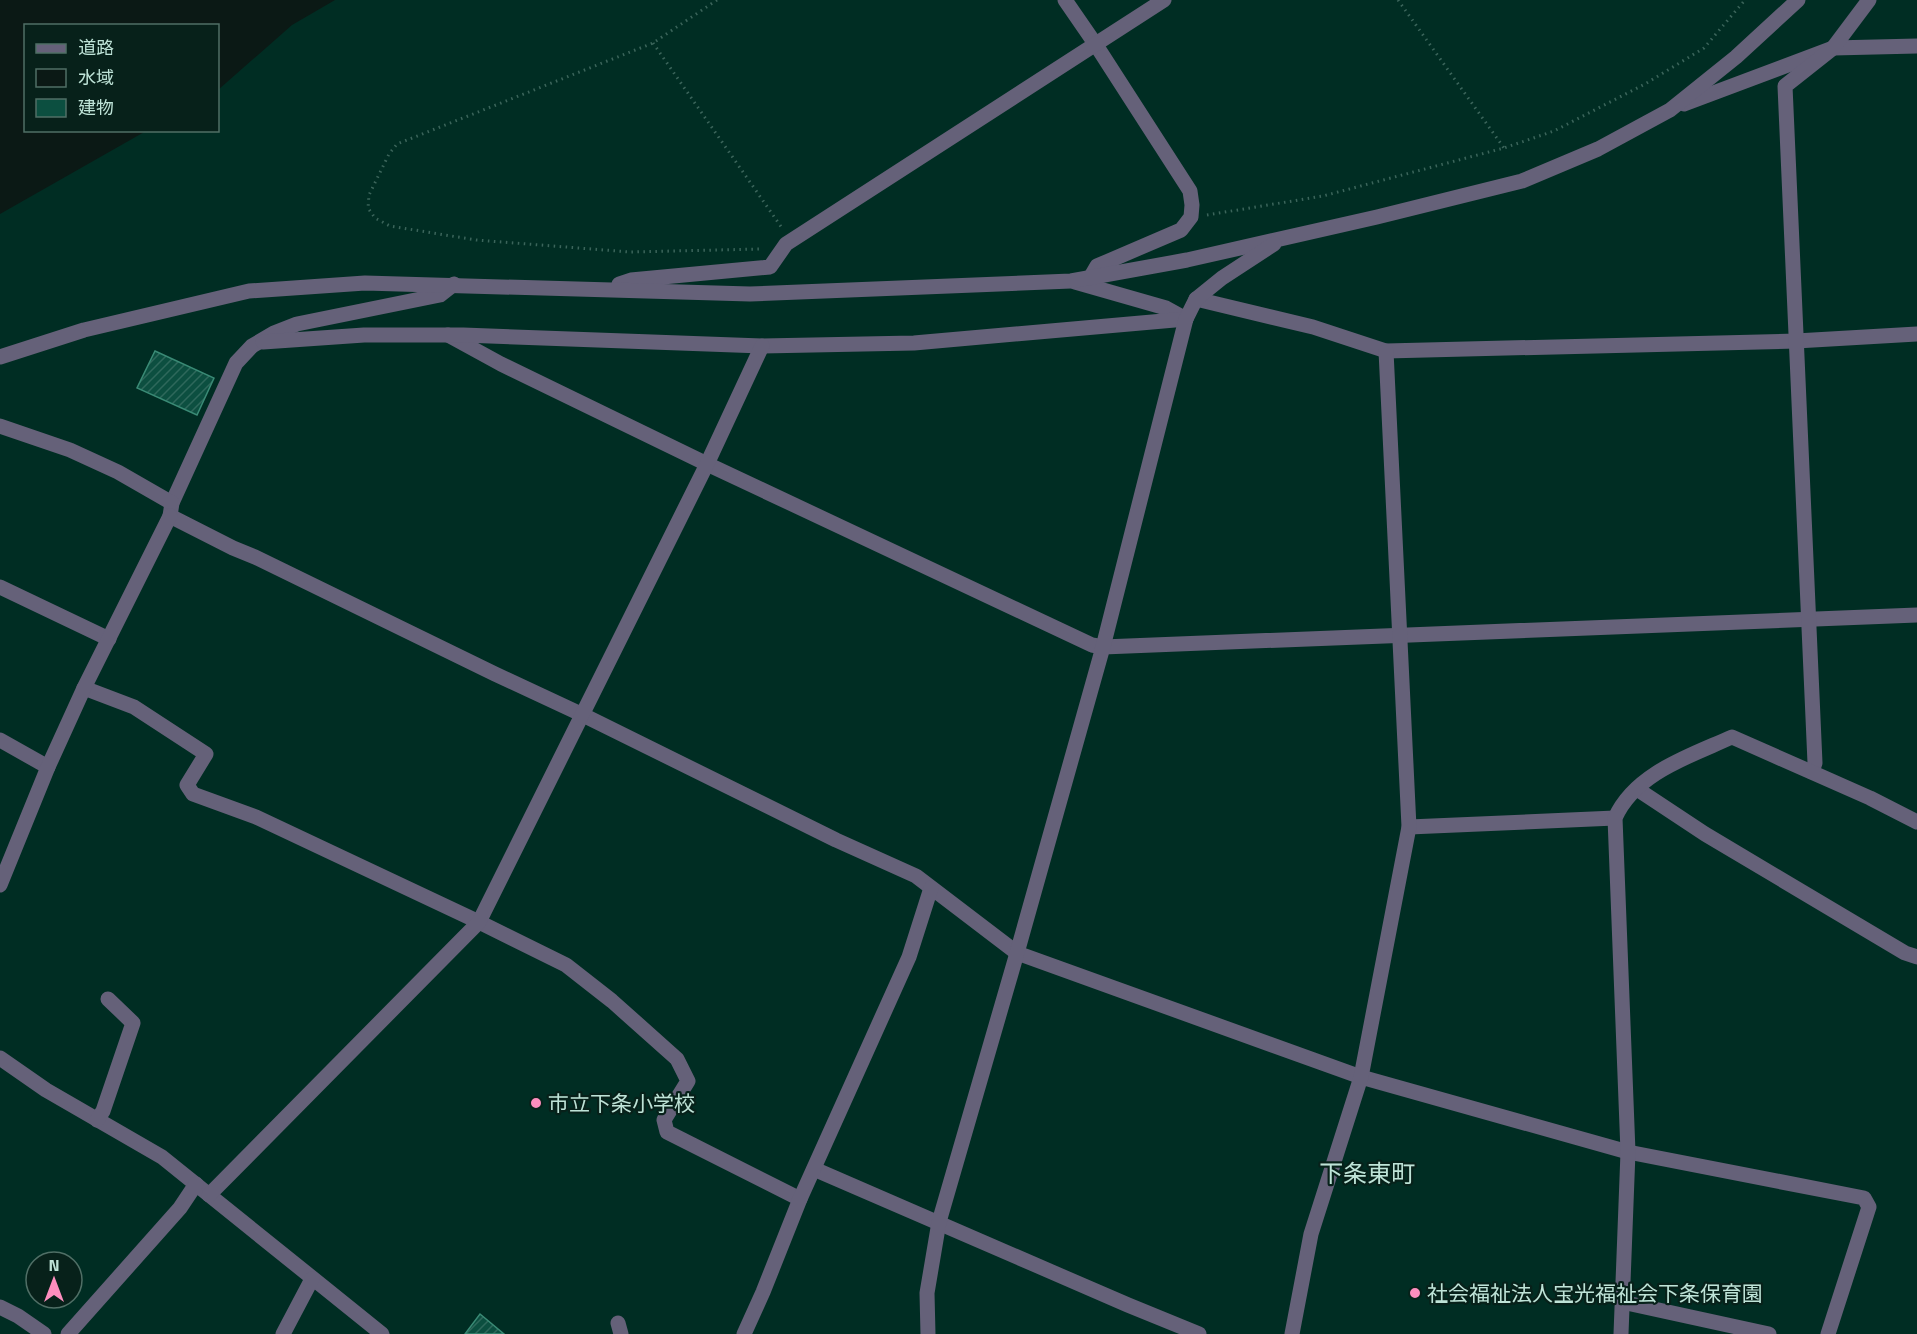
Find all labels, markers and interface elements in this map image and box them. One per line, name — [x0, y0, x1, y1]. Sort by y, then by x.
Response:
legend — [24, 24, 219, 132]
text: 道路 — [78, 34, 114, 61]
text: 水域 — [78, 64, 114, 91]
text: 建物 — [78, 94, 114, 121]
place label: 市立下条小学校 — [548, 1087, 695, 1119]
marker: 市立下条小学校 — [529, 1096, 543, 1110]
district label: 下条東町 — [1319, 1155, 1415, 1191]
north arrow — [24, 1250, 84, 1310]
text: N — [48, 1253, 60, 1277]
place label: 社会福祉法人宝光福祉会下条保育園 — [1427, 1277, 1763, 1309]
marker: 社会福祉法人宝光福祉会下条保育園 — [1408, 1286, 1422, 1300]

